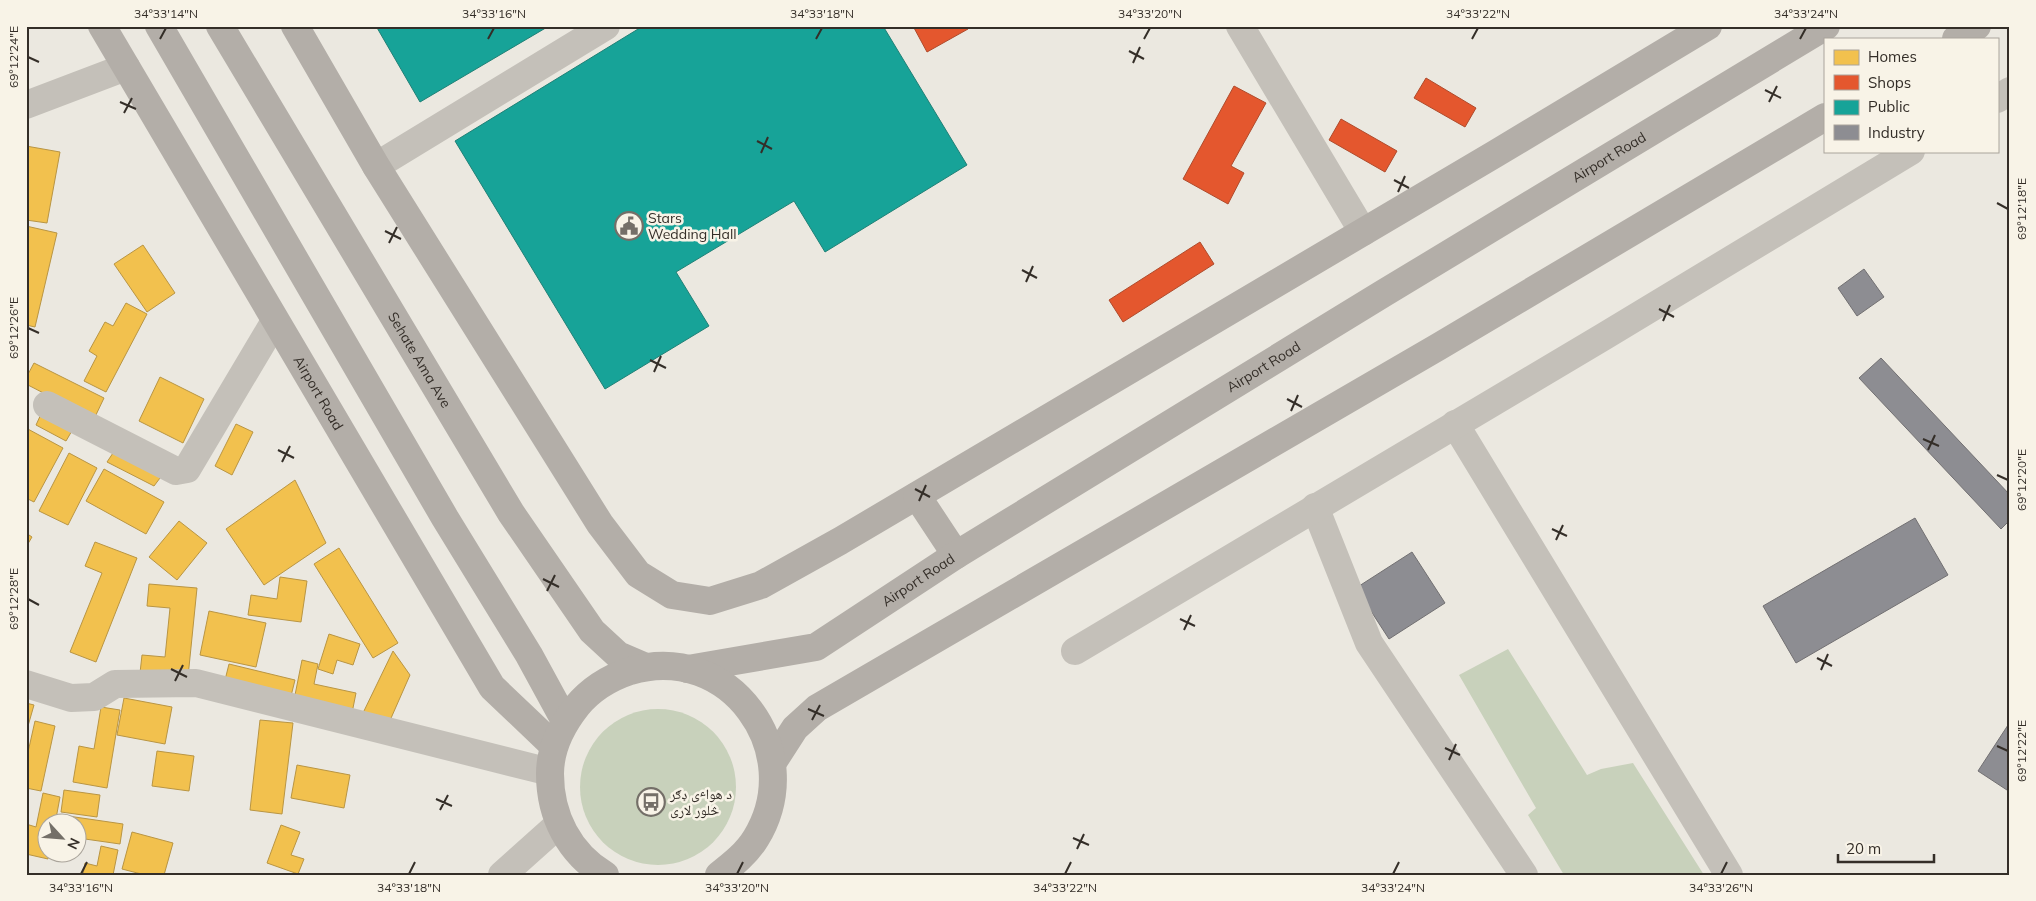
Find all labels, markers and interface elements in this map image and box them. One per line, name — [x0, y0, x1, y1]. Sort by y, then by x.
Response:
text: 34°33'14"N — [134, 6, 198, 21]
text: 34°33'16"N — [462, 6, 526, 21]
text: 34°33'18"N — [790, 6, 854, 21]
text: 34°33'20"N — [1118, 6, 1182, 21]
text: 34°33'22"N — [1446, 6, 1510, 21]
text: 34°33'24"N — [1774, 6, 1838, 21]
text: 69°12'24"E — [6, 26, 21, 88]
legend — [1824, 38, 1998, 152]
text: Homes — [1868, 47, 1917, 66]
text: Shops — [1868, 73, 1911, 92]
text: Public — [1868, 97, 1910, 116]
text: Industry — [1868, 123, 1925, 142]
street label: Airport Road — [1569, 128, 1649, 186]
text: 69°12'18"E — [2014, 178, 2029, 240]
place label: Stars Wedding Hall — [648, 209, 737, 243]
public building icon: Stars Wedding Hall — [614, 211, 644, 241]
text: 69°12'26"E — [6, 297, 21, 359]
street label: Sehate Ama Ave — [384, 309, 455, 411]
street label: Airport Road — [1223, 337, 1304, 396]
street label: Airport Road — [290, 352, 347, 433]
text: 69°12'20"E — [2014, 449, 2029, 511]
street label: Airport Road — [878, 549, 958, 610]
text: 69°12'28"E — [6, 568, 21, 630]
text: 69°12'22"E — [2014, 720, 2029, 782]
place label: د هواٸ ډګر څلور لارى — [669, 785, 732, 819]
bus stop icon: د هواٸ ډګر څلور لارى — [636, 787, 666, 817]
north arrow — [38, 814, 88, 864]
scale bar — [1838, 831, 1935, 863]
text: N — [63, 835, 84, 852]
text: 20 m — [1846, 839, 1881, 858]
text: 34°33'16"N — [49, 880, 113, 895]
text: 34°33'18"N — [377, 880, 441, 895]
text: 34°33'20"N — [705, 880, 769, 895]
text: 34°33'22"N — [1033, 880, 1097, 895]
text: 34°33'24"N — [1361, 880, 1425, 895]
text: 34°33'26"N — [1689, 880, 1753, 895]

